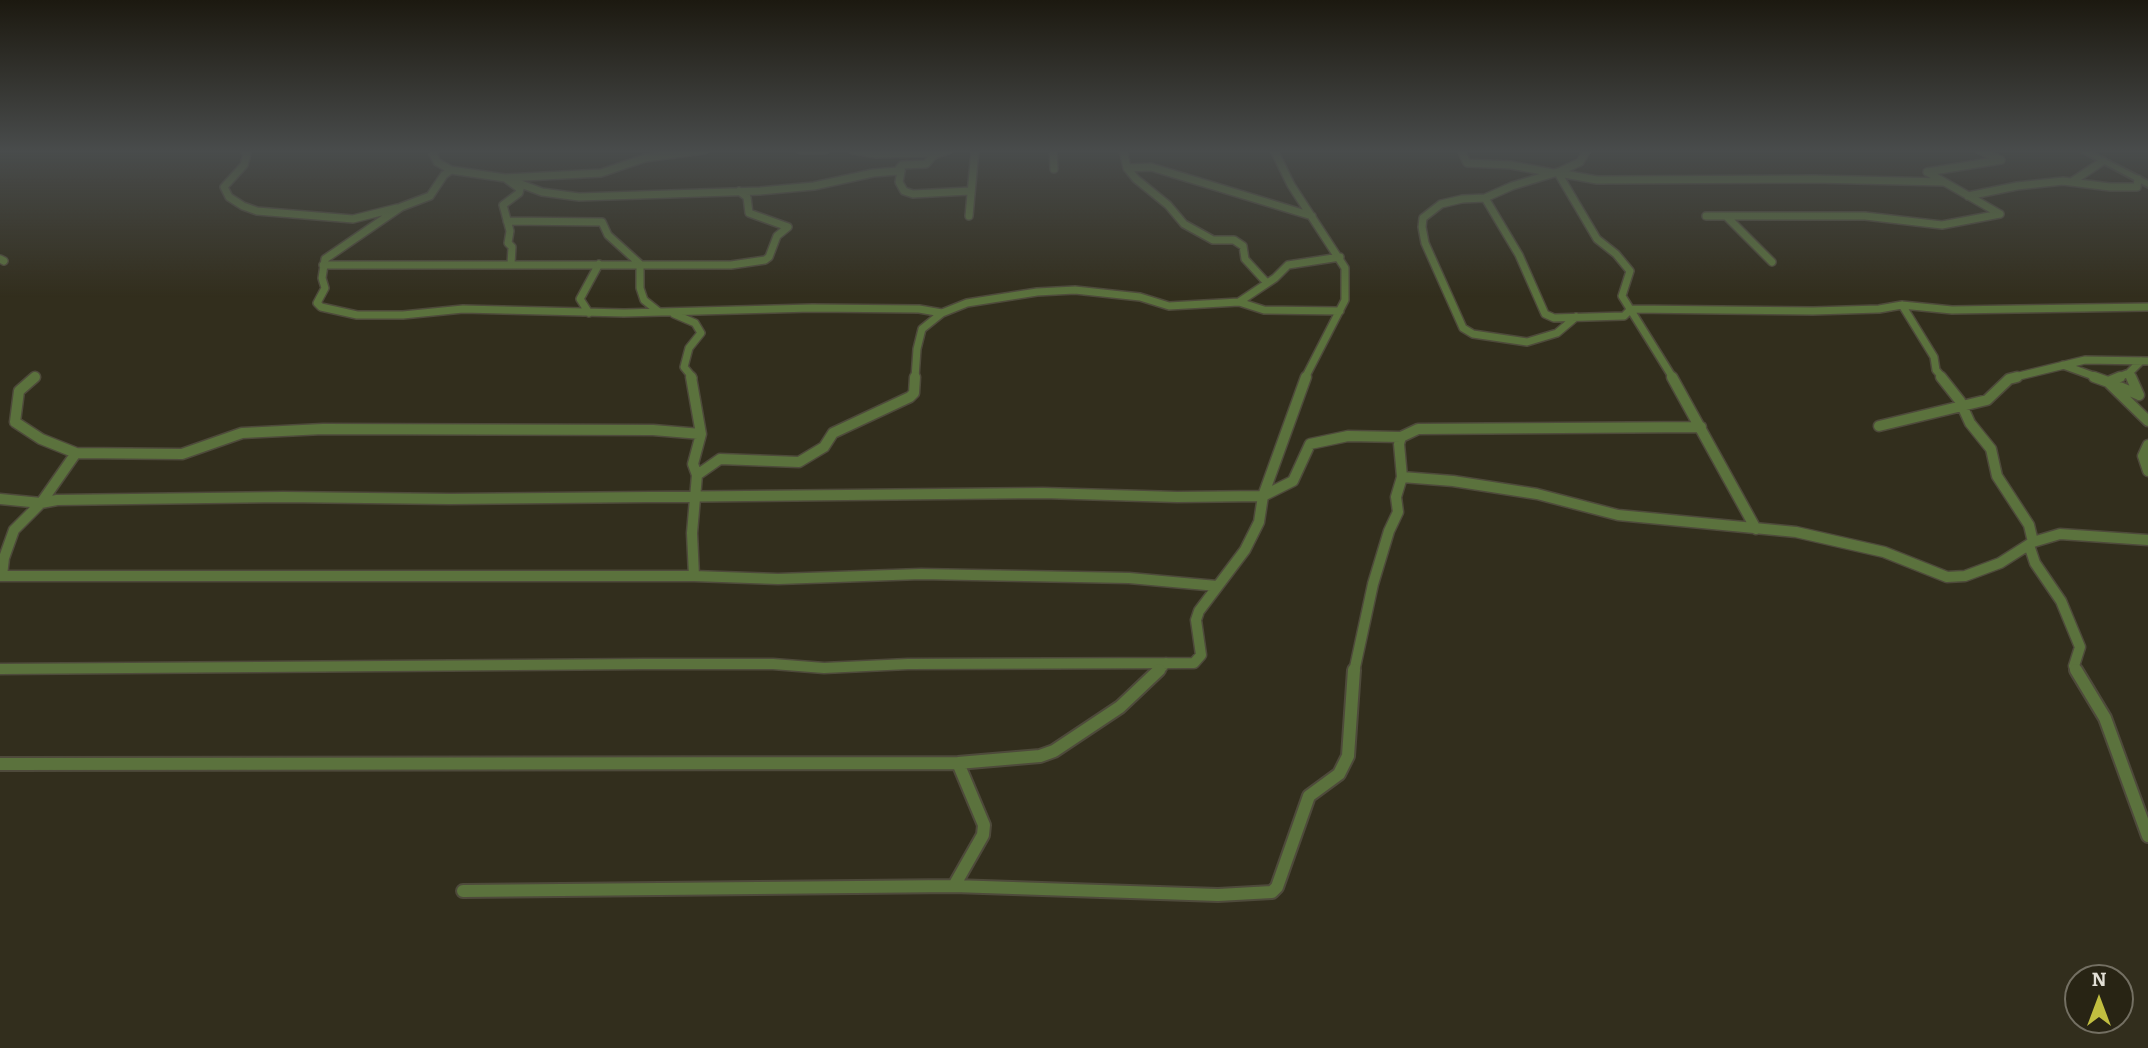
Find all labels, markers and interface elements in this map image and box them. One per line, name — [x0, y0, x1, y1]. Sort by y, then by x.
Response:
north arrow — [2064, 964, 2134, 1034]
text: N — [2092, 968, 2106, 991]

